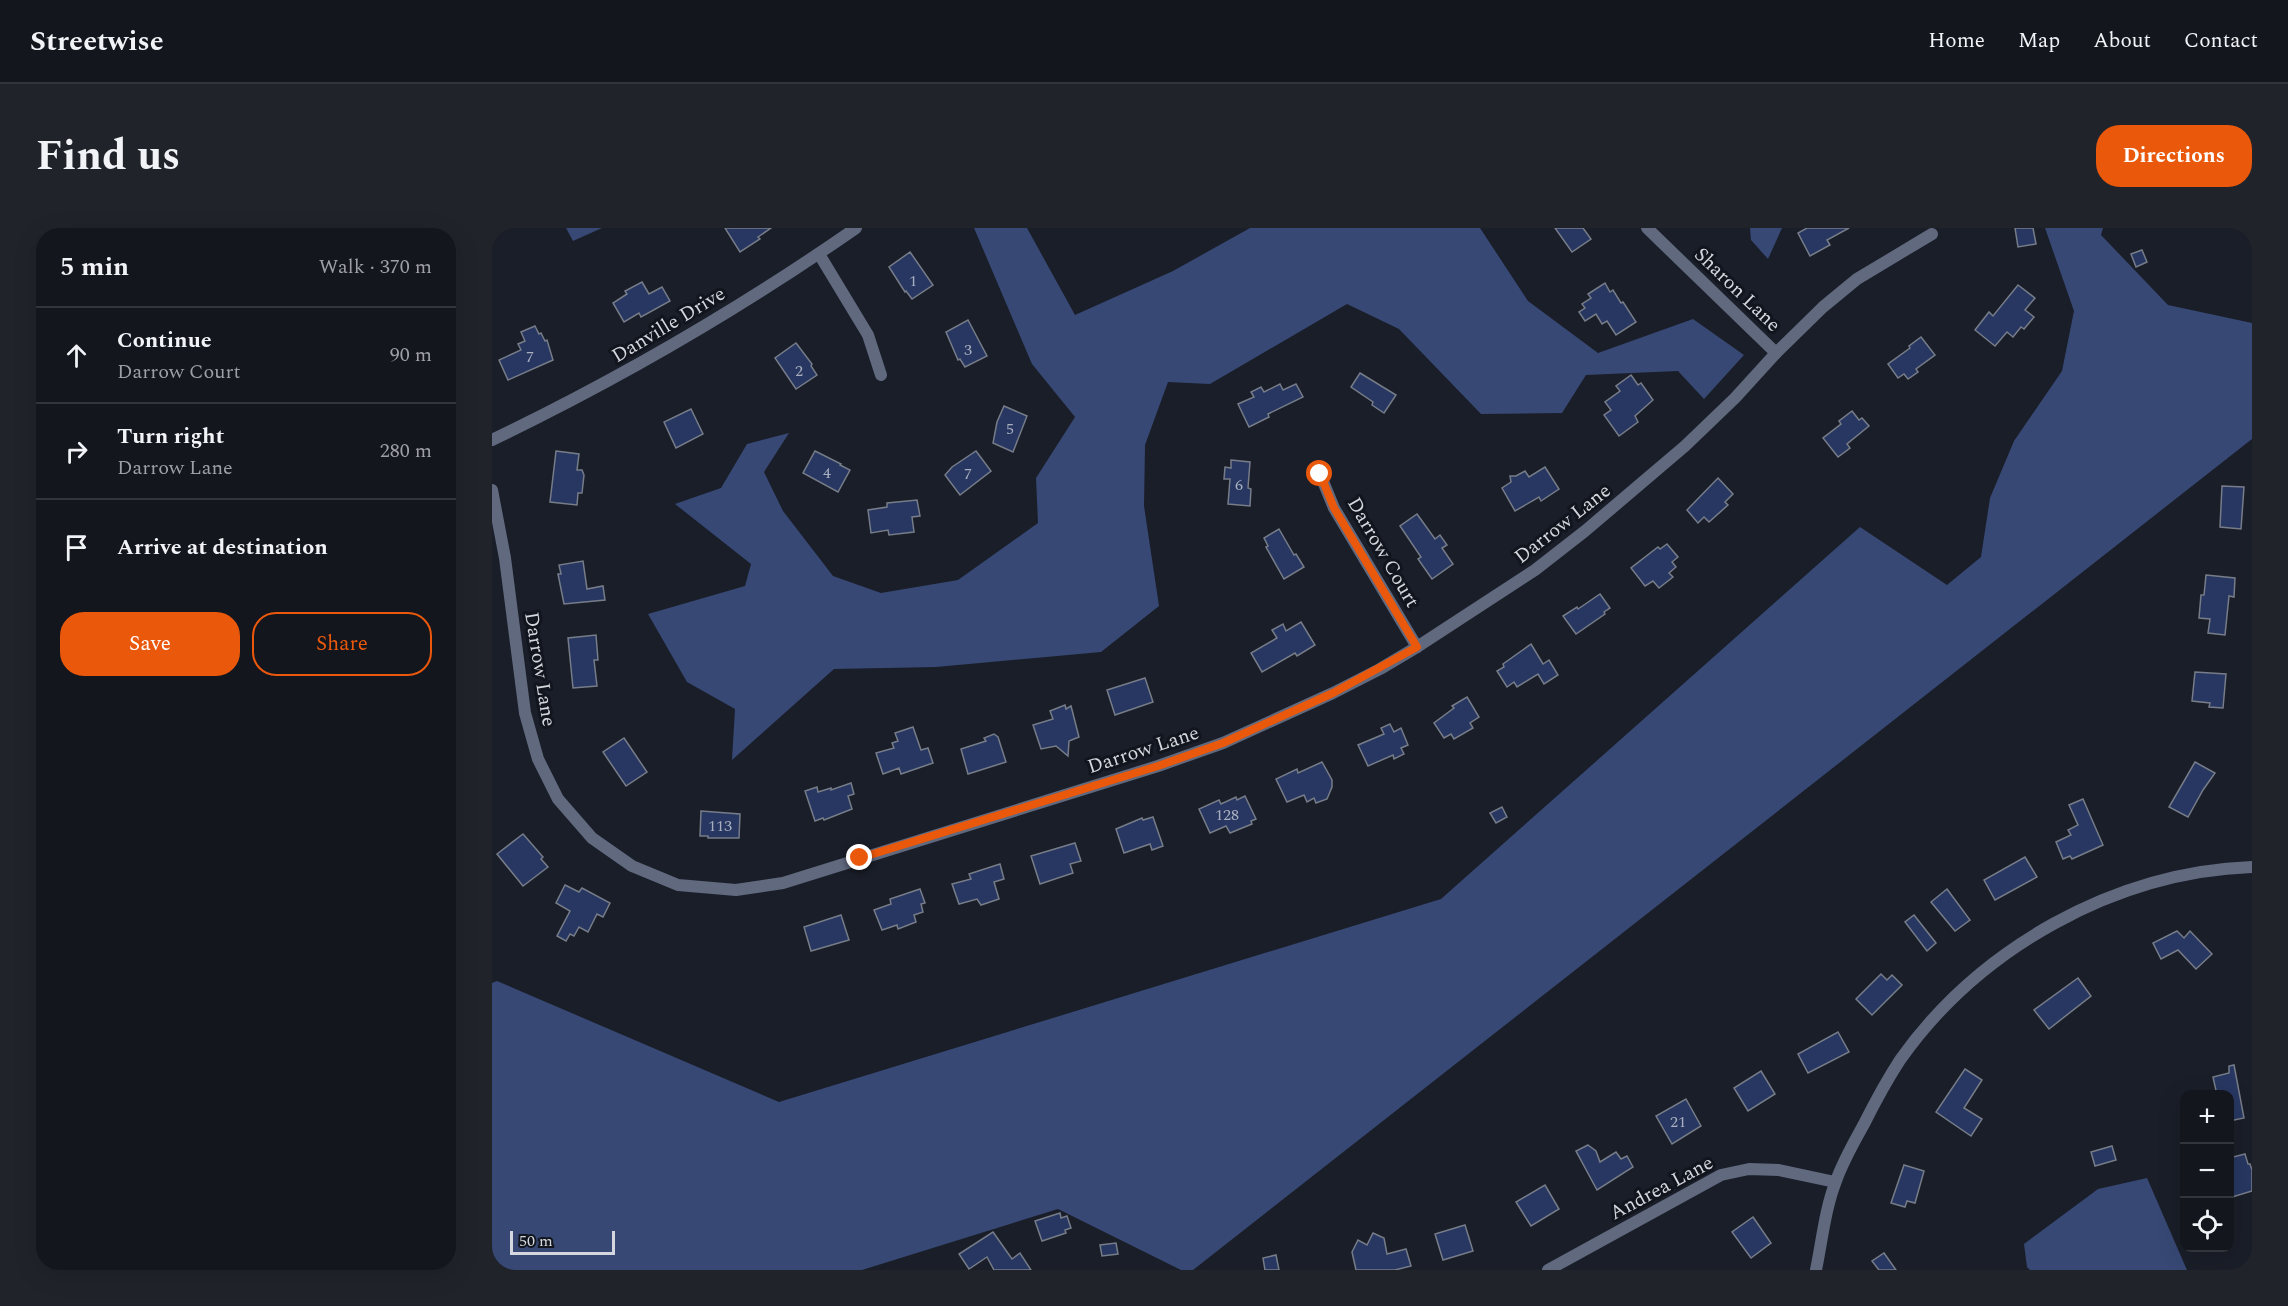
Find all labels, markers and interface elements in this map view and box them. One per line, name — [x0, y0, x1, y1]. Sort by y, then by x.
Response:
text: Streetwise — [30, 20, 164, 63]
text: Home — [1928, 25, 1985, 57]
text: Map — [2018, 25, 2060, 57]
text: About — [2093, 25, 2151, 57]
text: Contact — [2184, 25, 2258, 57]
text: Find us — [36, 125, 180, 188]
button: Directions — [2096, 125, 2252, 187]
street label: Sharon Lane — [1687, 240, 1788, 339]
text: 5 min — [60, 247, 129, 287]
text: Walk · 370 m — [319, 252, 432, 282]
house number: 1 — [909, 269, 917, 293]
street label: Danville Drive — [606, 279, 731, 371]
text: Continue — [117, 324, 212, 357]
house number: 3 — [964, 338, 972, 362]
icon: ahead — [60, 339, 93, 372]
text: 90 m — [390, 340, 432, 370]
house number: 7 — [526, 345, 534, 369]
text: Darrow Court — [117, 357, 241, 387]
house number: 2 — [795, 359, 803, 383]
house number: 5 — [1006, 417, 1014, 441]
text: Turn right — [117, 420, 224, 453]
icon: right — [60, 435, 93, 468]
text: 280 m — [380, 436, 432, 466]
text: Darrow Lane — [117, 453, 233, 483]
route start — [1306, 460, 1332, 486]
house number: 4 — [823, 461, 831, 485]
house number: 7 — [964, 462, 972, 486]
house number: 6 — [1235, 473, 1243, 497]
street label: Darrow Lane — [1508, 476, 1617, 571]
street label: Darrow Court — [1339, 491, 1427, 614]
icon: arrive — [60, 531, 93, 564]
text: Arrive at destination — [117, 531, 328, 564]
street label: Darrow Lane — [516, 610, 564, 729]
button: Save — [60, 612, 240, 676]
button: Share — [252, 612, 432, 676]
street label: Darrow Lane — [1084, 718, 1203, 782]
house number: 128 — [1215, 803, 1239, 827]
house number: 113 — [708, 814, 732, 838]
route end — [846, 844, 872, 870]
map controls — [2180, 1090, 2234, 1252]
button: + — [2180, 1090, 2234, 1144]
house number: 21 — [1670, 1110, 1686, 1134]
button: − — [2180, 1144, 2234, 1198]
street label: Andrea Lane — [1604, 1148, 1719, 1228]
button: locate — [2180, 1198, 2234, 1252]
scale bar — [510, 1228, 615, 1256]
text: 50 m — [519, 1229, 553, 1253]

